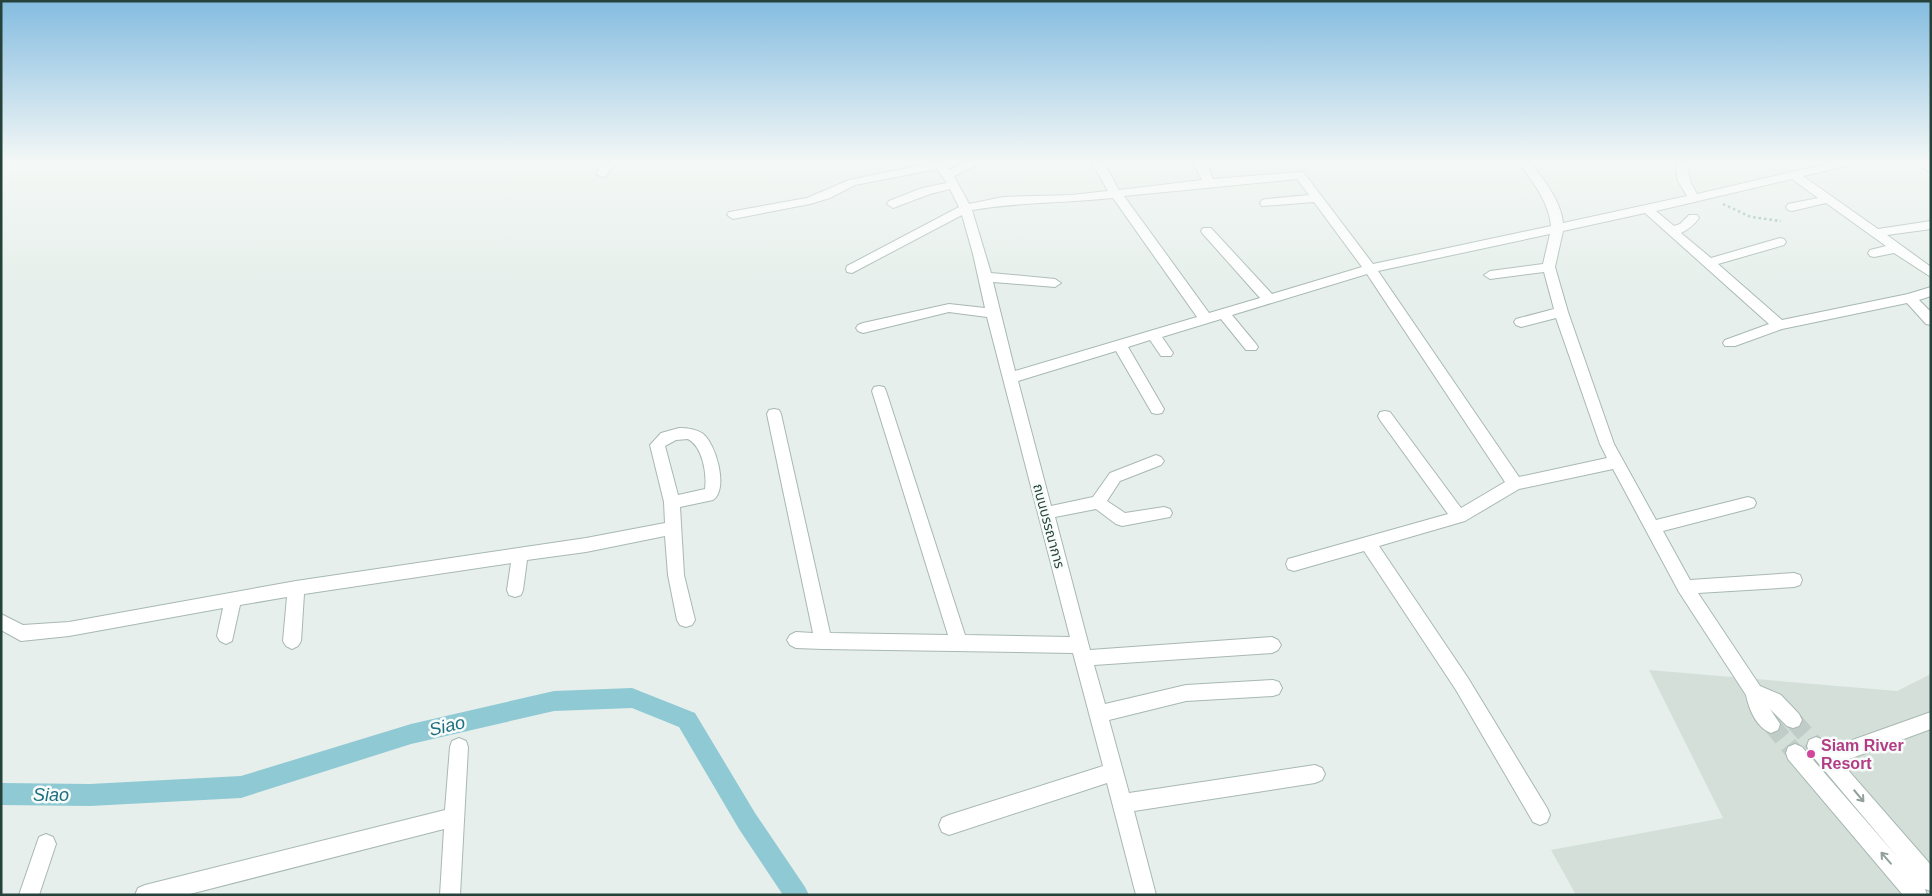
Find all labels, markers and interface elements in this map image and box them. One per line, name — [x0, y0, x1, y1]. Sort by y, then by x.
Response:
street label: ถนนบรรณาการ — [1030, 482, 1068, 570]
water label: Siao — [427, 712, 467, 740]
place label: Siam River Resort — [1821, 737, 1904, 772]
marker: Siam River Resort — [1805, 748, 1817, 760]
water label: Siao — [33, 785, 69, 805]
one-way arrow — [1854, 790, 1865, 803]
one-way arrow — [1880, 851, 1891, 864]

